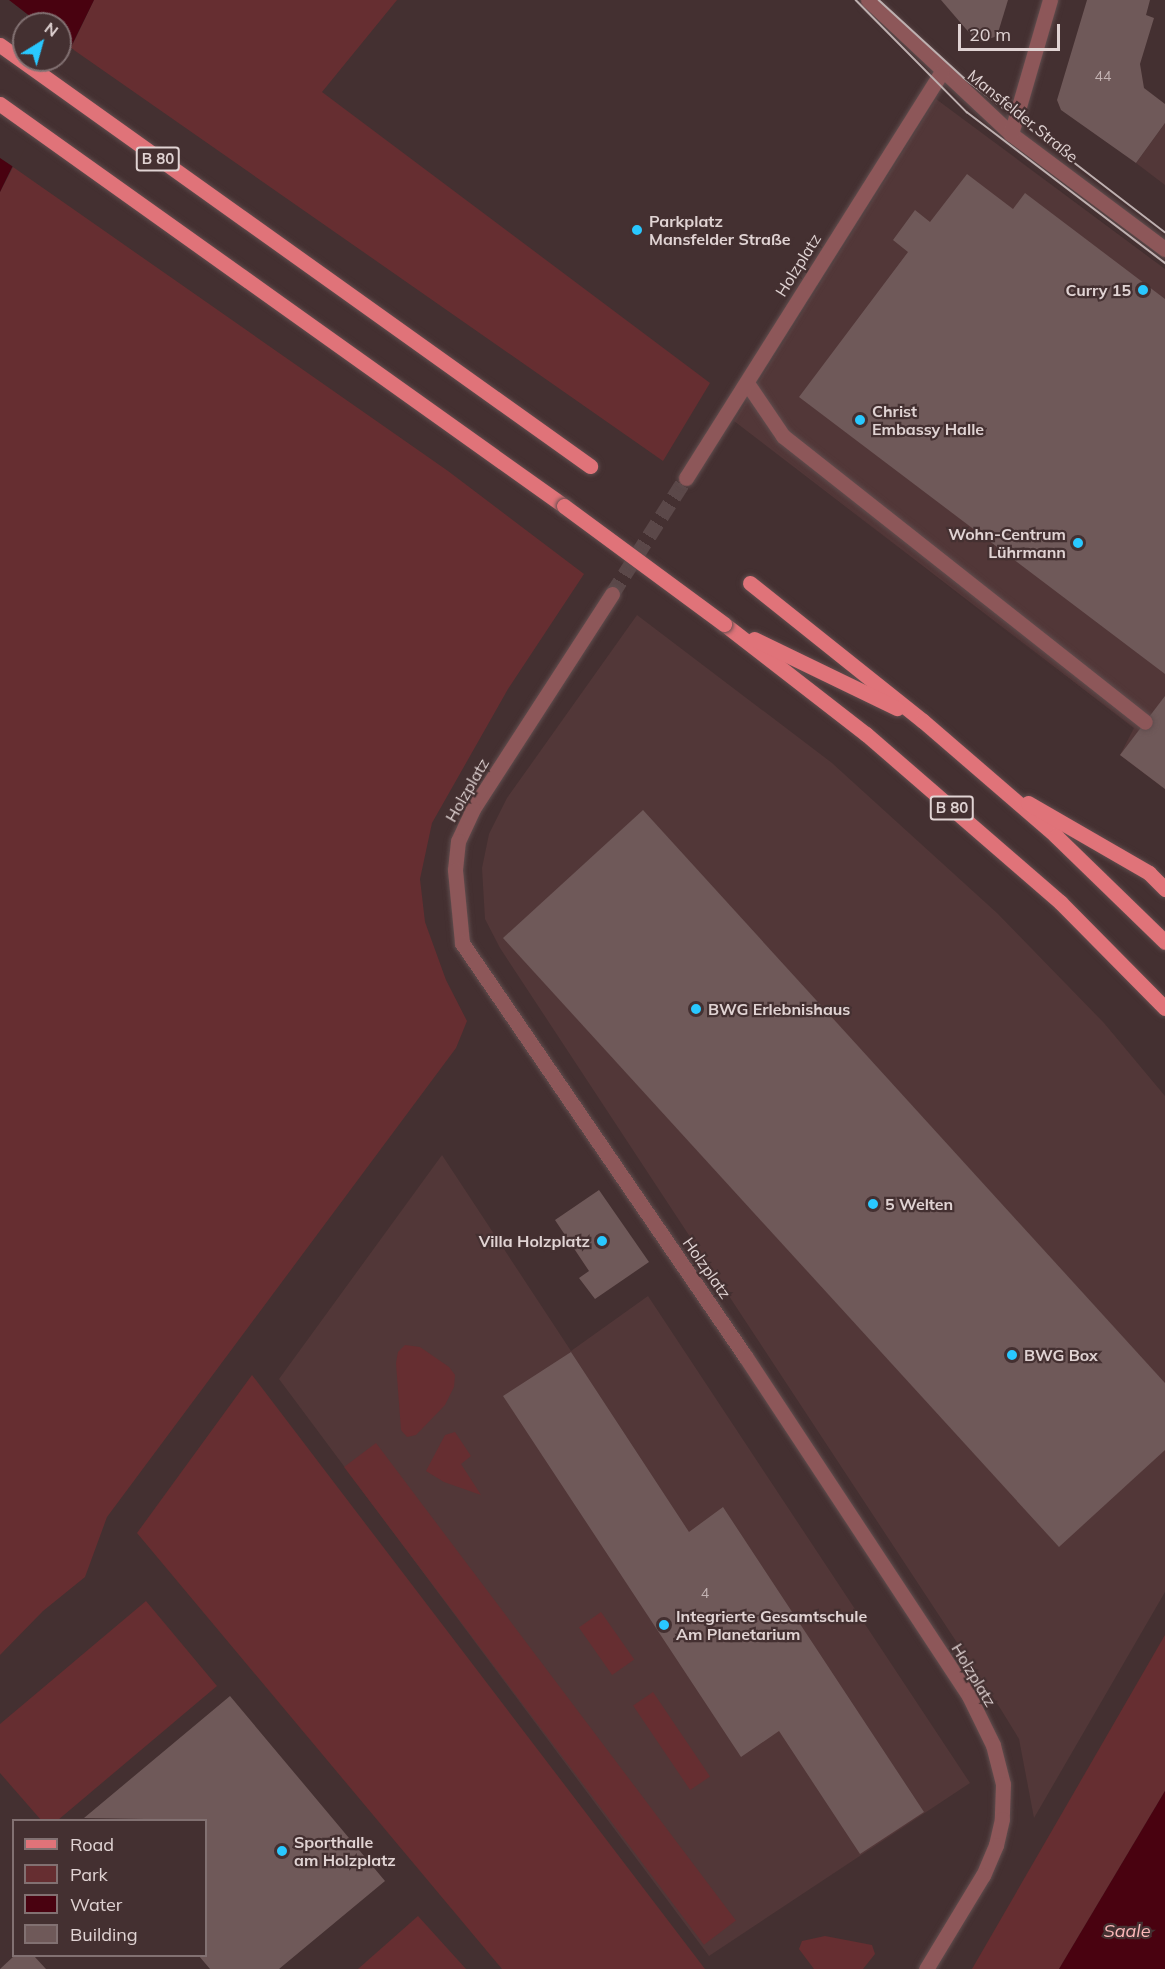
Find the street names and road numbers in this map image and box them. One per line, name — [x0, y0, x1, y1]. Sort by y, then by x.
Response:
street label: Mansfelder Straße — [964, 66, 1082, 166]
road number: B 80 — [136, 147, 180, 171]
street label: Holzplatz — [771, 230, 825, 300]
street label: Holzplatz — [441, 755, 493, 825]
road number: B 80 — [930, 796, 974, 820]
street label: Holzplatz — [679, 1234, 735, 1302]
street label: Holzplatz — [948, 1640, 1000, 1710]

